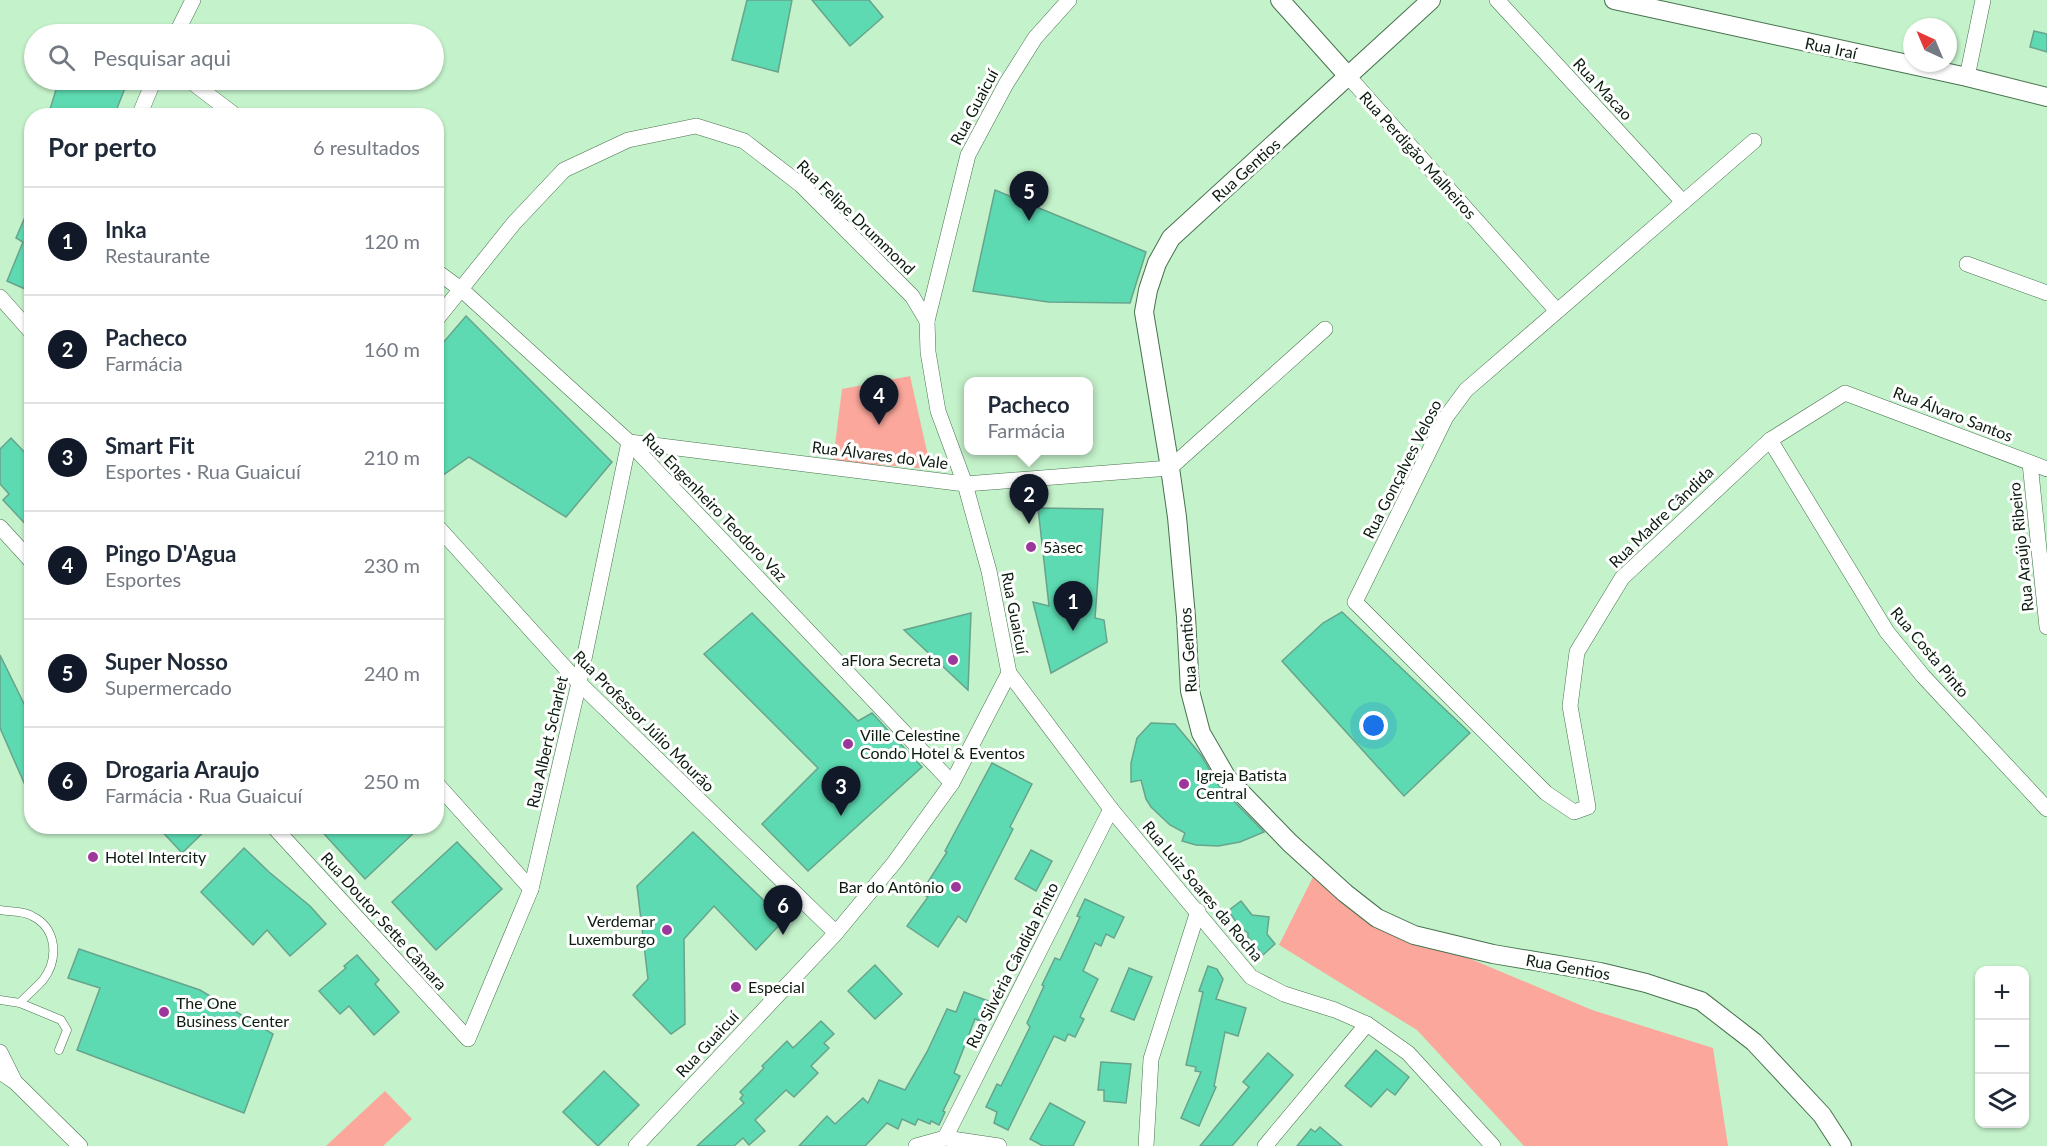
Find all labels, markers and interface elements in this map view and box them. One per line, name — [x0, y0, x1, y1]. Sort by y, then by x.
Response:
north arrow — [1903, 18, 1957, 72]
search box — [24, 24, 444, 90]
street label: Rua Iraí — [1803, 33, 1860, 63]
icon: search — [45, 41, 78, 74]
text: Pesquisar aqui — [93, 44, 231, 71]
street label: Rua Macao — [1570, 54, 1637, 124]
street label: Rua Guaicuí — [946, 64, 1002, 148]
street label: Rua Perdigão Malheiros — [1356, 87, 1481, 222]
text: Por perto — [48, 131, 157, 163]
street label: Rua Gentios — [1208, 134, 1284, 205]
text: 6 resultados — [313, 135, 420, 159]
street label: Rua Felipe Drummond — [793, 155, 919, 278]
pin: 5 — [1010, 172, 1048, 221]
text: Inka — [105, 216, 147, 243]
text: 1 — [62, 229, 73, 253]
text: 120 m — [364, 229, 420, 253]
text: Restaurante — [105, 243, 210, 267]
text: Pacheco — [105, 324, 187, 351]
text: 2 — [62, 337, 73, 361]
text: 160 m — [364, 337, 420, 361]
text: Farmácia — [105, 351, 183, 375]
pin: 4 — [860, 376, 898, 425]
popup — [964, 377, 1093, 455]
street label: Rua Álvaro Santos — [1891, 382, 2016, 445]
text: Pacheco — [987, 391, 1070, 418]
street label: Rua Gonçalves Veloso — [1358, 396, 1445, 541]
text: Farmácia — [987, 418, 1065, 442]
street label: Rua Engenheiro Teodoro Vaz — [639, 428, 792, 585]
text: Smart Fit — [105, 432, 194, 459]
street label: Rua Álvares do Vale — [811, 437, 949, 472]
text: 3 — [62, 445, 73, 469]
text: 210 m — [364, 445, 420, 469]
text: Esportes · Rua Guaicuí — [105, 459, 301, 483]
street label: Rua Madre Cândida — [1605, 462, 1717, 571]
pin: 2 — [1010, 474, 1048, 524]
street label: Rua Araújo Ribeiro — [2004, 481, 2037, 613]
place label: 5àsec — [1043, 537, 1084, 556]
text: Pingo D'Agua — [105, 540, 237, 567]
marker: 5àsec — [1024, 540, 1038, 554]
text: 4 — [62, 553, 73, 577]
text: 230 m — [364, 553, 420, 577]
text: Esportes — [105, 567, 181, 591]
street label: Rua Guaicuí — [998, 570, 1033, 657]
pin: 1 — [1054, 582, 1092, 631]
street label: Rua Costa Pinto — [1887, 603, 1974, 701]
street label: Rua Gentios — [1175, 607, 1200, 693]
street label: Rua Professor Júlio Mourão — [570, 646, 719, 795]
text: Super Nosso — [105, 648, 228, 675]
place label: aFlora Secreta — [841, 650, 941, 669]
marker: aFlora Secreta — [946, 653, 960, 667]
text: 5 — [62, 661, 73, 685]
text: 240 m — [364, 661, 420, 685]
street label: Rua Albert Scharlet — [522, 674, 571, 810]
text: Supermercado — [105, 675, 232, 699]
your location — [1359, 711, 1388, 740]
place label: Ville Celestine Condo Hotel & Eventos — [860, 725, 1025, 762]
marker: Ville Celestine Condo Hotel & Eventos — [841, 737, 855, 751]
text: Drogaria Araujo — [105, 756, 259, 783]
place label: Igreja Batista Central — [1196, 765, 1287, 802]
pin: 3 — [822, 766, 860, 816]
text: 6 — [62, 769, 73, 793]
text: 250 m — [364, 769, 420, 793]
marker: Igreja Batista Central — [1177, 777, 1191, 791]
text: Farmácia · Rua Guaicuí — [105, 783, 302, 807]
street label: Rua Luiz Soares da Rocha — [1139, 817, 1268, 965]
place label: Hotel Intercity — [105, 847, 207, 866]
street label: Rua Doutor Sette Câmara — [317, 848, 451, 994]
marker: Hotel Intercity — [86, 850, 100, 864]
place label: Bar do Antônio — [838, 877, 944, 896]
street label: Rua Silvéria Cândida Pinto — [961, 879, 1062, 1051]
marker: Bar do Antônio — [949, 880, 963, 894]
pin: 6 — [764, 886, 802, 935]
place label: Verdemar Luxemburgo — [568, 911, 655, 948]
marker: Verdemar Luxemburgo — [660, 923, 674, 937]
street label: Rua Gentios — [1524, 950, 1612, 983]
map controls — [1975, 966, 2029, 1128]
button: + — [1975, 966, 2029, 1020]
place label: Especial — [748, 977, 805, 996]
marker: Especial — [729, 980, 743, 994]
place label: The One Business Center — [176, 993, 289, 1030]
marker: The One Business Center — [157, 1005, 171, 1019]
street label: Rua Guaicuí — [671, 1006, 743, 1081]
button: − — [1975, 1020, 2029, 1074]
button: layers — [1975, 1074, 2029, 1128]

